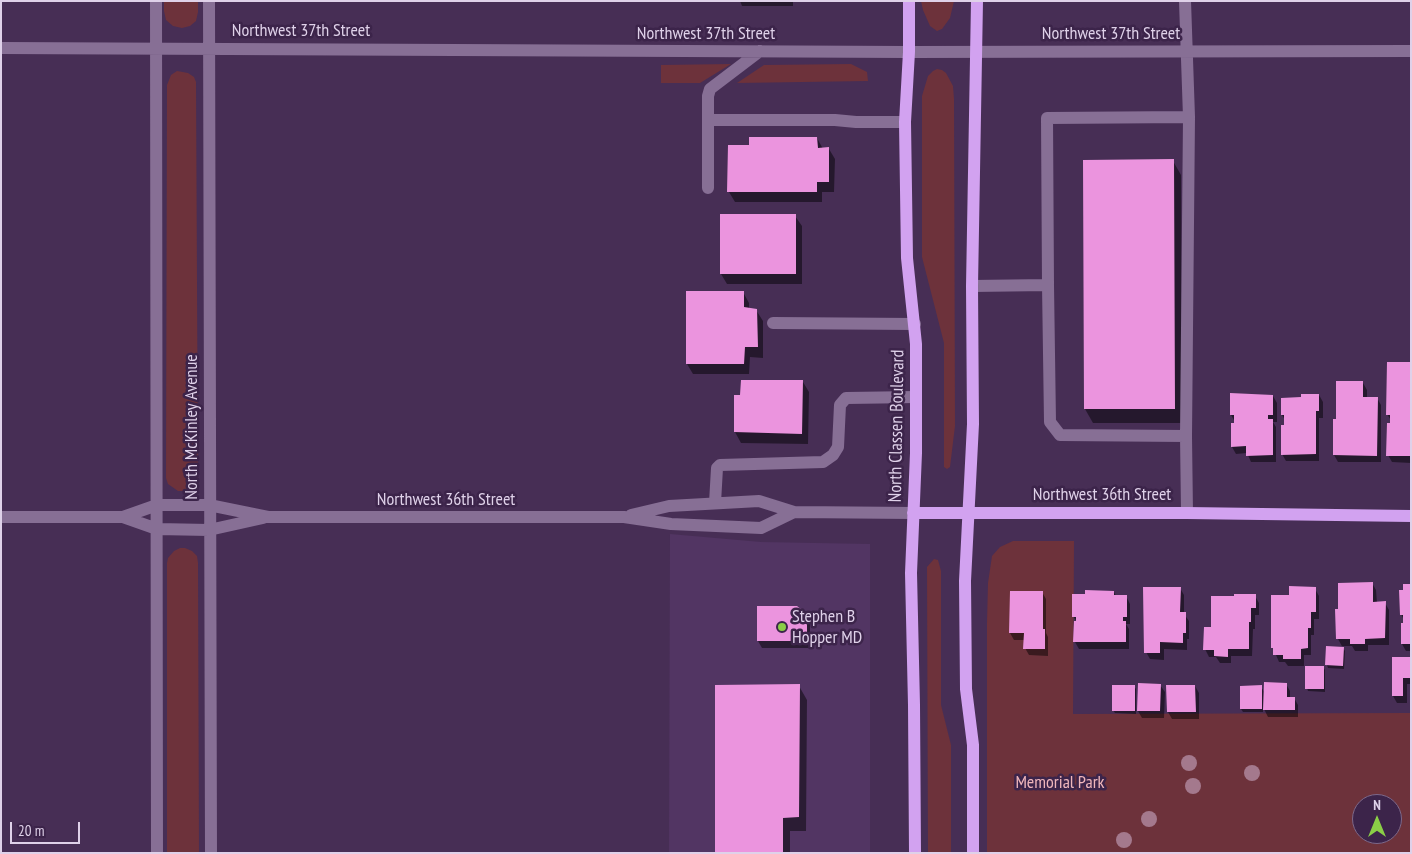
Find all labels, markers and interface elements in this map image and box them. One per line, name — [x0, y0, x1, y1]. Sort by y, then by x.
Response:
street label: Northwest 37th Street — [232, 20, 370, 42]
street label: Northwest 37th Street — [637, 23, 775, 45]
street label: Northwest 37th Street — [1042, 23, 1180, 45]
street label: North Classen Boulevard — [885, 349, 909, 503]
street label: North McKinley Avenue — [181, 354, 203, 500]
street label: Northwest 36th Street — [1033, 484, 1171, 506]
street label: Northwest 36th Street — [377, 489, 515, 511]
place label: Stephen B Hopper MD — [792, 606, 862, 649]
marker: Stephen B Hopper MD — [776, 621, 788, 633]
park label: Memorial Park — [1015, 772, 1105, 794]
north arrow — [1352, 794, 1402, 844]
text: N — [1373, 796, 1381, 814]
scale bar — [12, 812, 82, 844]
text: 20 m — [18, 821, 44, 840]

